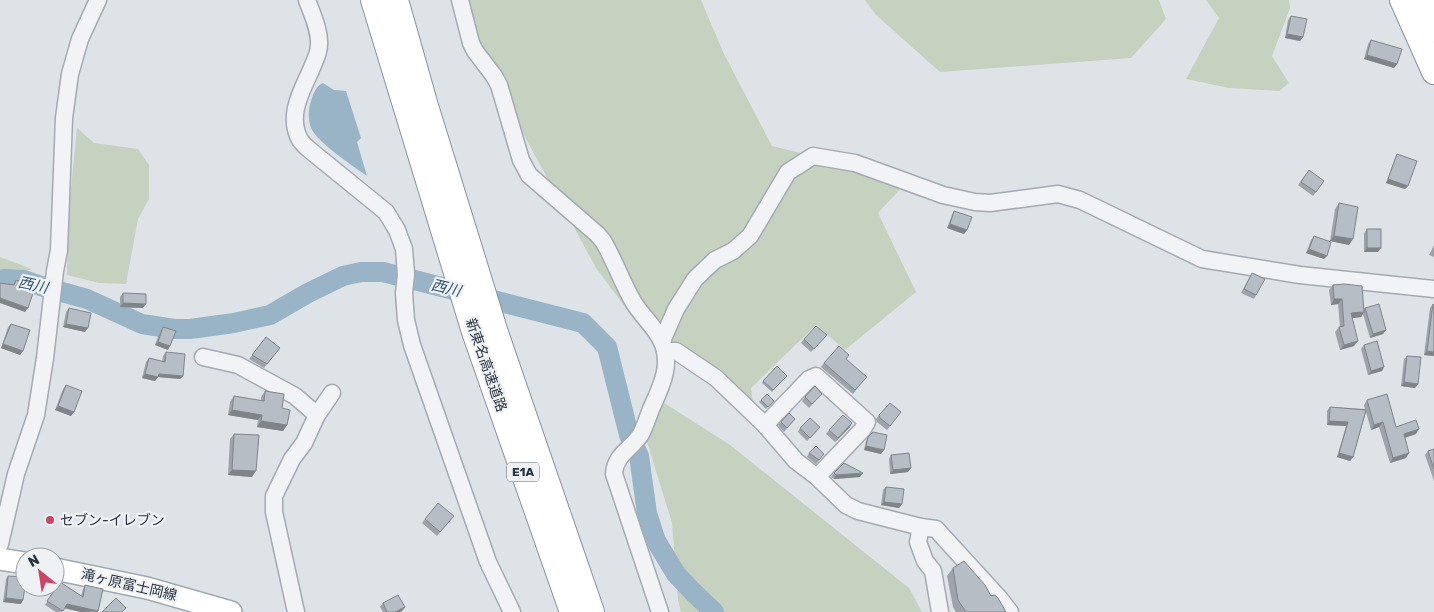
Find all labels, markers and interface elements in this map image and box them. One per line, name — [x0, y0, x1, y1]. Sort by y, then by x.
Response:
water label: 西川 — [16, 273, 51, 297]
water label: 西川 — [429, 276, 465, 301]
street label: 新東名高速道路 — [462, 316, 510, 414]
road number: E1A — [507, 462, 539, 482]
place label: セブン-イレブン — [60, 512, 165, 529]
marker: セブン-イレブン — [44, 514, 56, 526]
north arrow — [15, 547, 65, 597]
text: N — [25, 551, 42, 571]
street label: 滝ヶ原富士岡線 — [79, 566, 179, 604]

